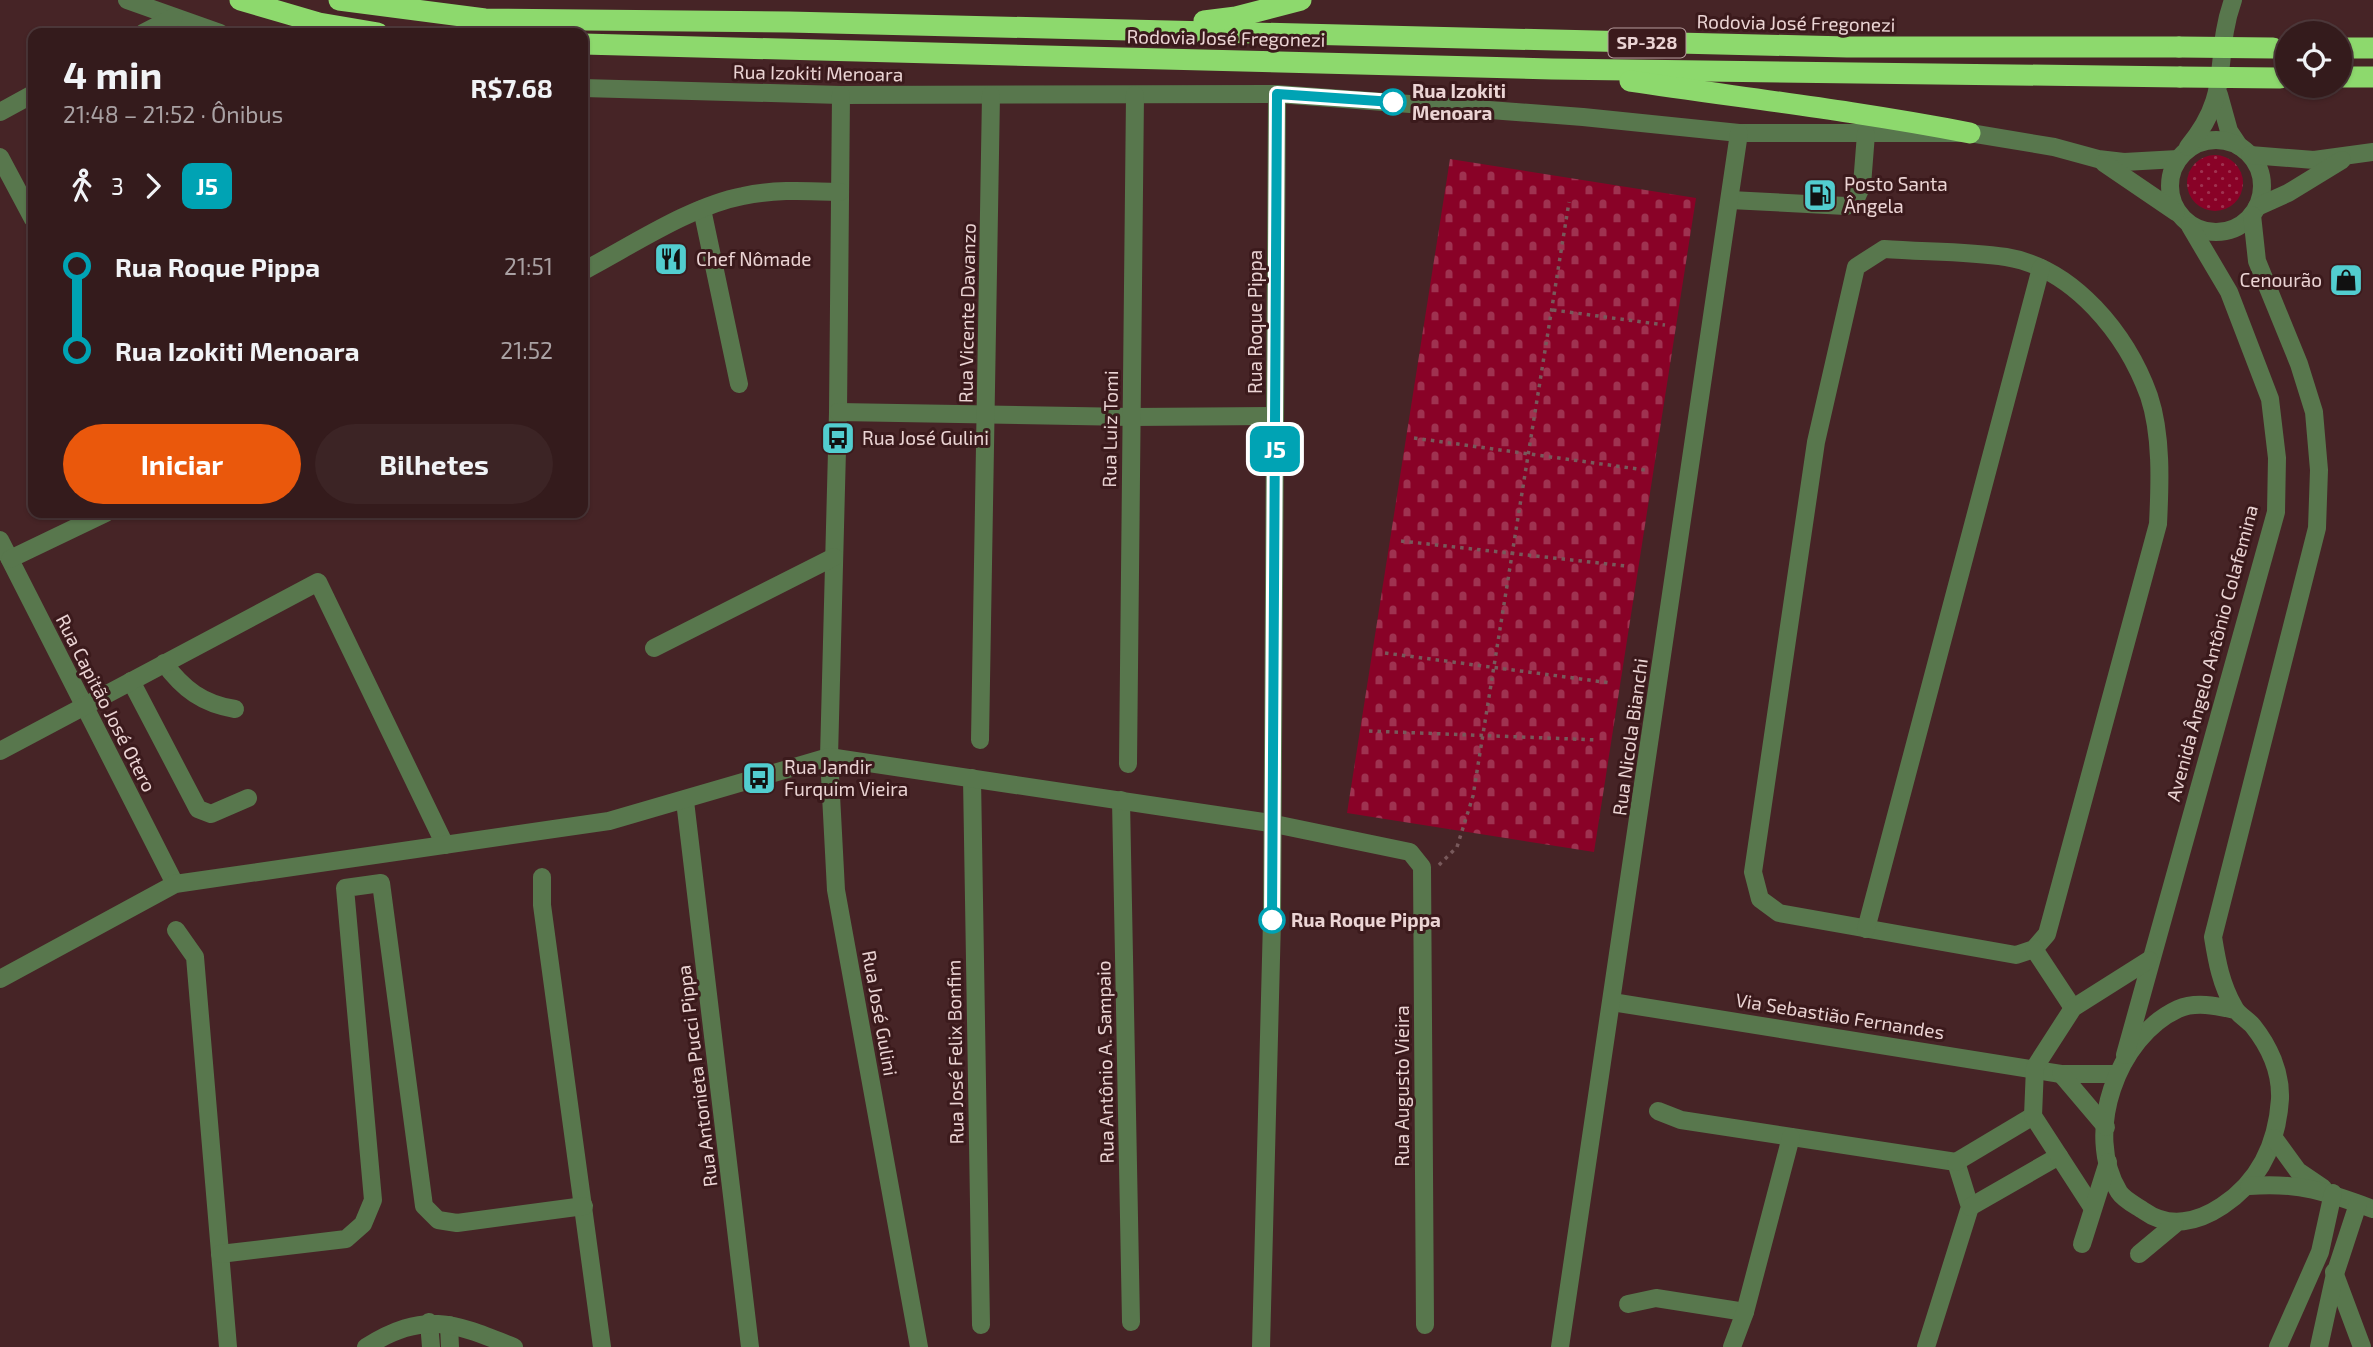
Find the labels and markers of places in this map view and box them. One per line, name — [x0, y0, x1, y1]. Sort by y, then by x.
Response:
place label: Rua Izokiti Menoara — [1412, 79, 1506, 124]
marker: Rua Izokiti Menoara — [1380, 89, 1406, 115]
place label: Posto Santa Ângela — [1844, 172, 1948, 217]
fuel station icon: Posto Santa Ângela — [1801, 176, 1839, 214]
restaurant icon: Chef Nômade — [652, 240, 690, 278]
place label: Chef Nômade — [696, 247, 812, 270]
shop icon: Cenourão — [2327, 261, 2365, 299]
place label: Cenourão — [2239, 268, 2322, 291]
bus stop icon: Rua José Gulini — [819, 419, 857, 457]
place label: Rua José Gulini — [862, 426, 989, 449]
place label: Rua Jandir Furquim Vieira — [784, 755, 908, 800]
bus stop icon: Rua Jandir Furquim Vieira — [740, 759, 778, 797]
marker: Rua Roque Pippa — [1259, 907, 1285, 933]
place label: Rua Roque Pippa — [1291, 908, 1441, 931]

